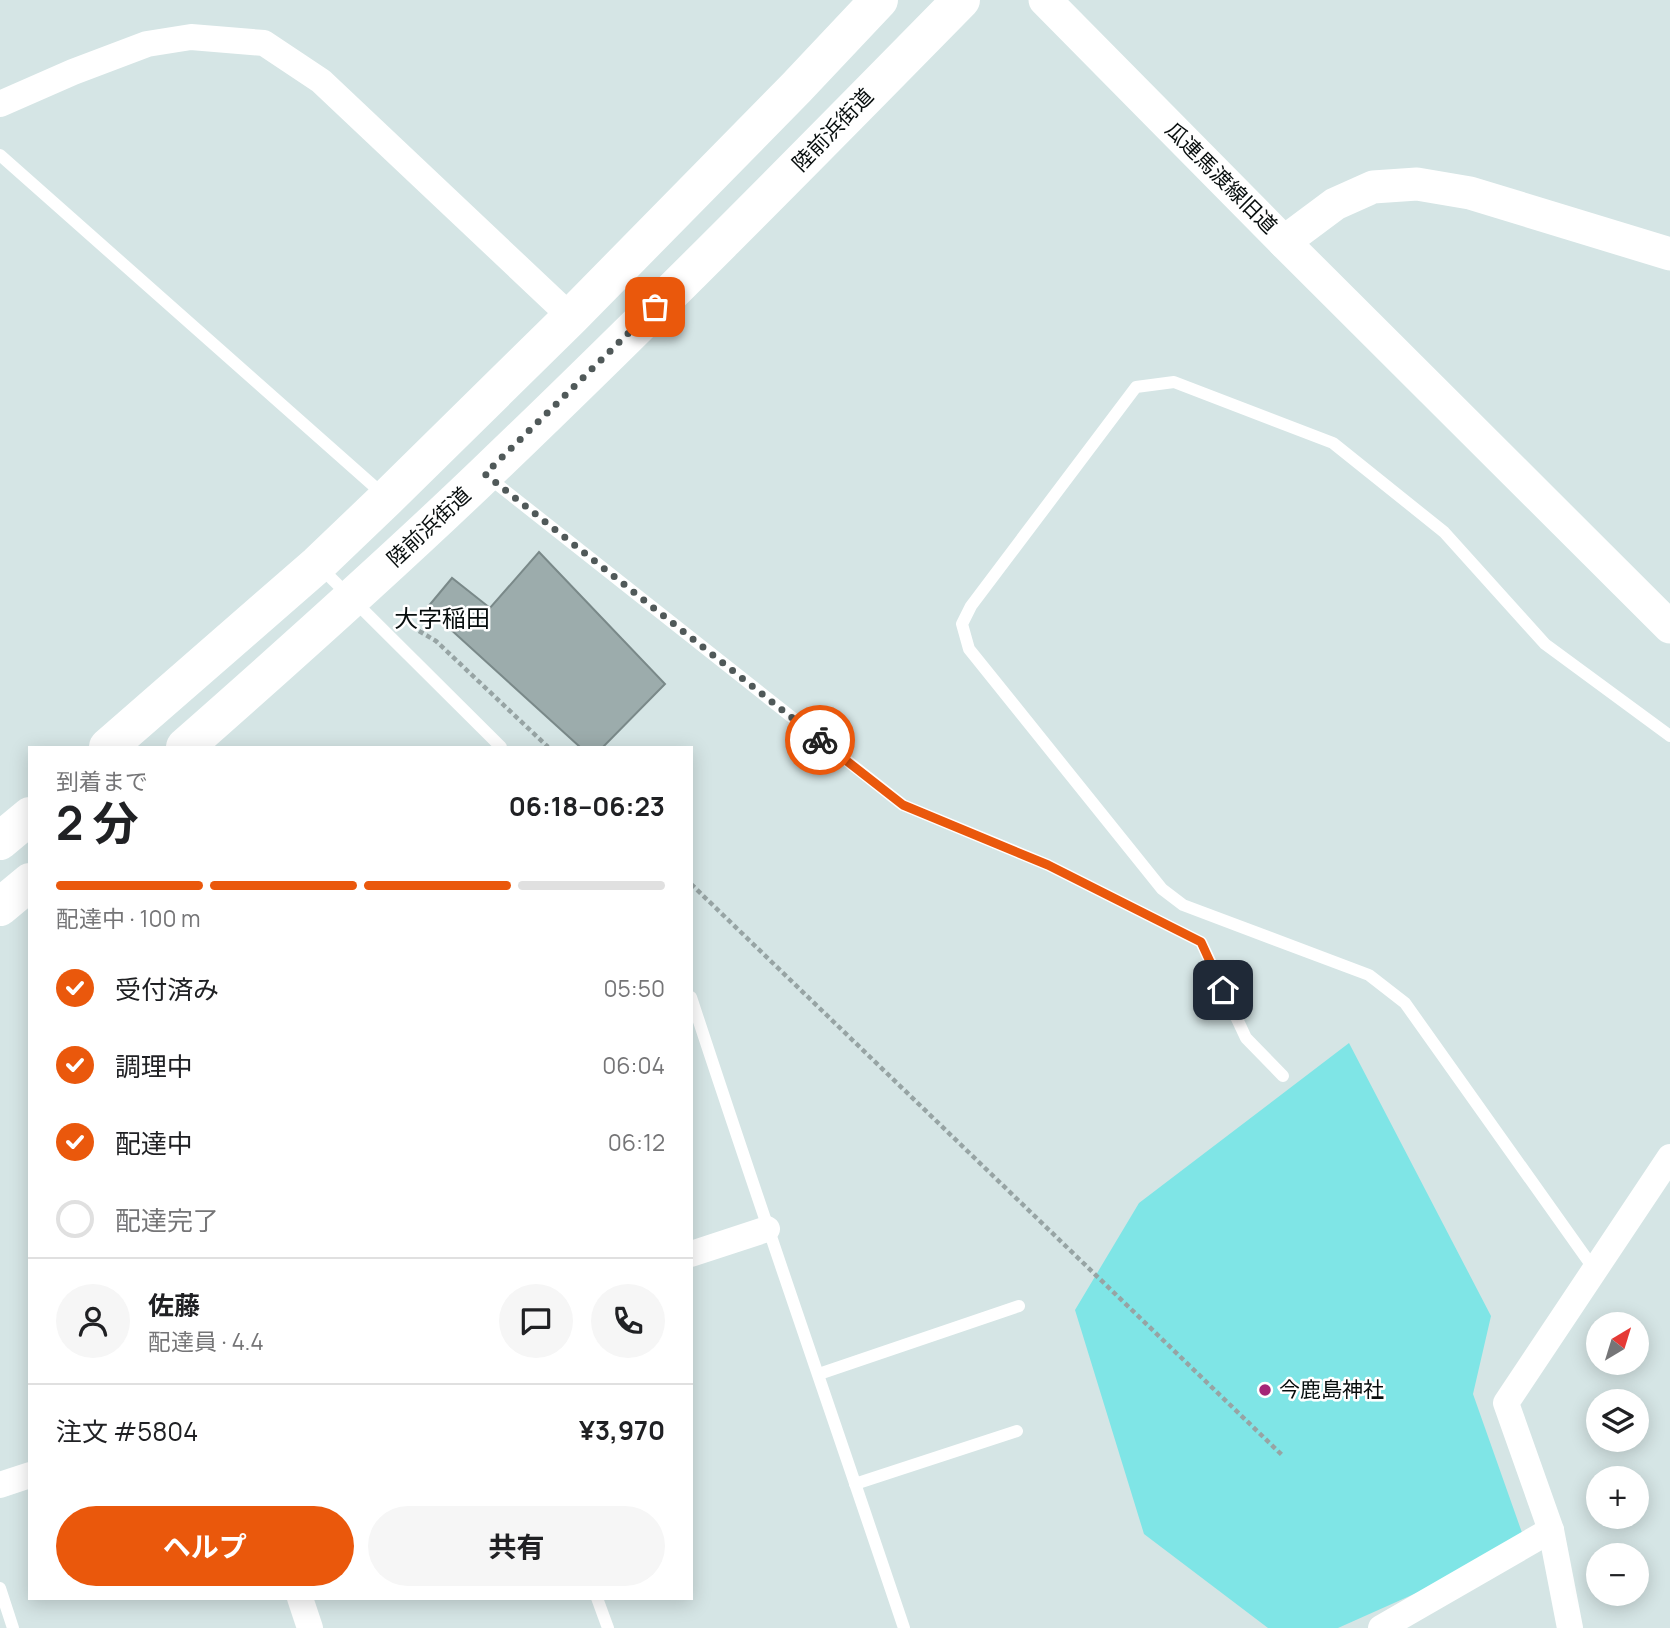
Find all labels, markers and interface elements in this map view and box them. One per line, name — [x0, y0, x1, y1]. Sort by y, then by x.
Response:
street label: 陸前浜街道 — [786, 82, 879, 177]
street label: 瓜連馬渡線旧道 — [1160, 115, 1284, 239]
pin — [625, 277, 685, 337]
icon: bag — [636, 288, 674, 326]
street label: 陸前浜街道 — [380, 480, 476, 572]
district label: 大字稲田 — [394, 601, 490, 634]
courier — [785, 705, 855, 775]
icon: bike — [801, 721, 839, 759]
text: 到着まで — [56, 765, 148, 797]
text: 06:18–06:23 — [509, 788, 665, 824]
text: 2 分 — [56, 791, 139, 854]
text: 配達中 · 100 m — [56, 902, 201, 934]
pin — [1193, 960, 1253, 1020]
icon: check — [56, 969, 94, 1007]
text: 受付済み — [115, 971, 219, 1007]
icon: home — [1204, 971, 1242, 1009]
text: 05:50 — [603, 972, 665, 1004]
icon: check — [56, 1046, 94, 1084]
text: 調理中 — [115, 1048, 193, 1084]
text: 06:04 — [602, 1049, 665, 1081]
icon: check — [56, 1123, 94, 1161]
text: 配達中 — [115, 1125, 193, 1161]
text: 06:12 — [608, 1126, 665, 1158]
text: 配達完了 — [115, 1202, 219, 1238]
button: person — [56, 1284, 130, 1358]
button: chat — [499, 1284, 573, 1358]
button: phone — [591, 1284, 665, 1358]
text: 佐藤 — [148, 1287, 200, 1323]
north arrow — [1586, 1312, 1648, 1376]
map controls — [1586, 1312, 1649, 1606]
text: 配達員 · 4.4 — [148, 1325, 264, 1357]
place label: 今鹿島神社 — [1279, 1375, 1384, 1403]
marker: 今鹿島神社 — [1257, 1382, 1273, 1398]
button: layers — [1586, 1389, 1649, 1452]
text: ¥3,970 — [579, 1412, 665, 1448]
text: 注文 #5804 — [56, 1413, 198, 1449]
button: + — [1586, 1466, 1649, 1529]
button: ヘルプ — [56, 1506, 354, 1586]
button: 共有 — [368, 1506, 665, 1586]
button: − — [1586, 1543, 1649, 1606]

